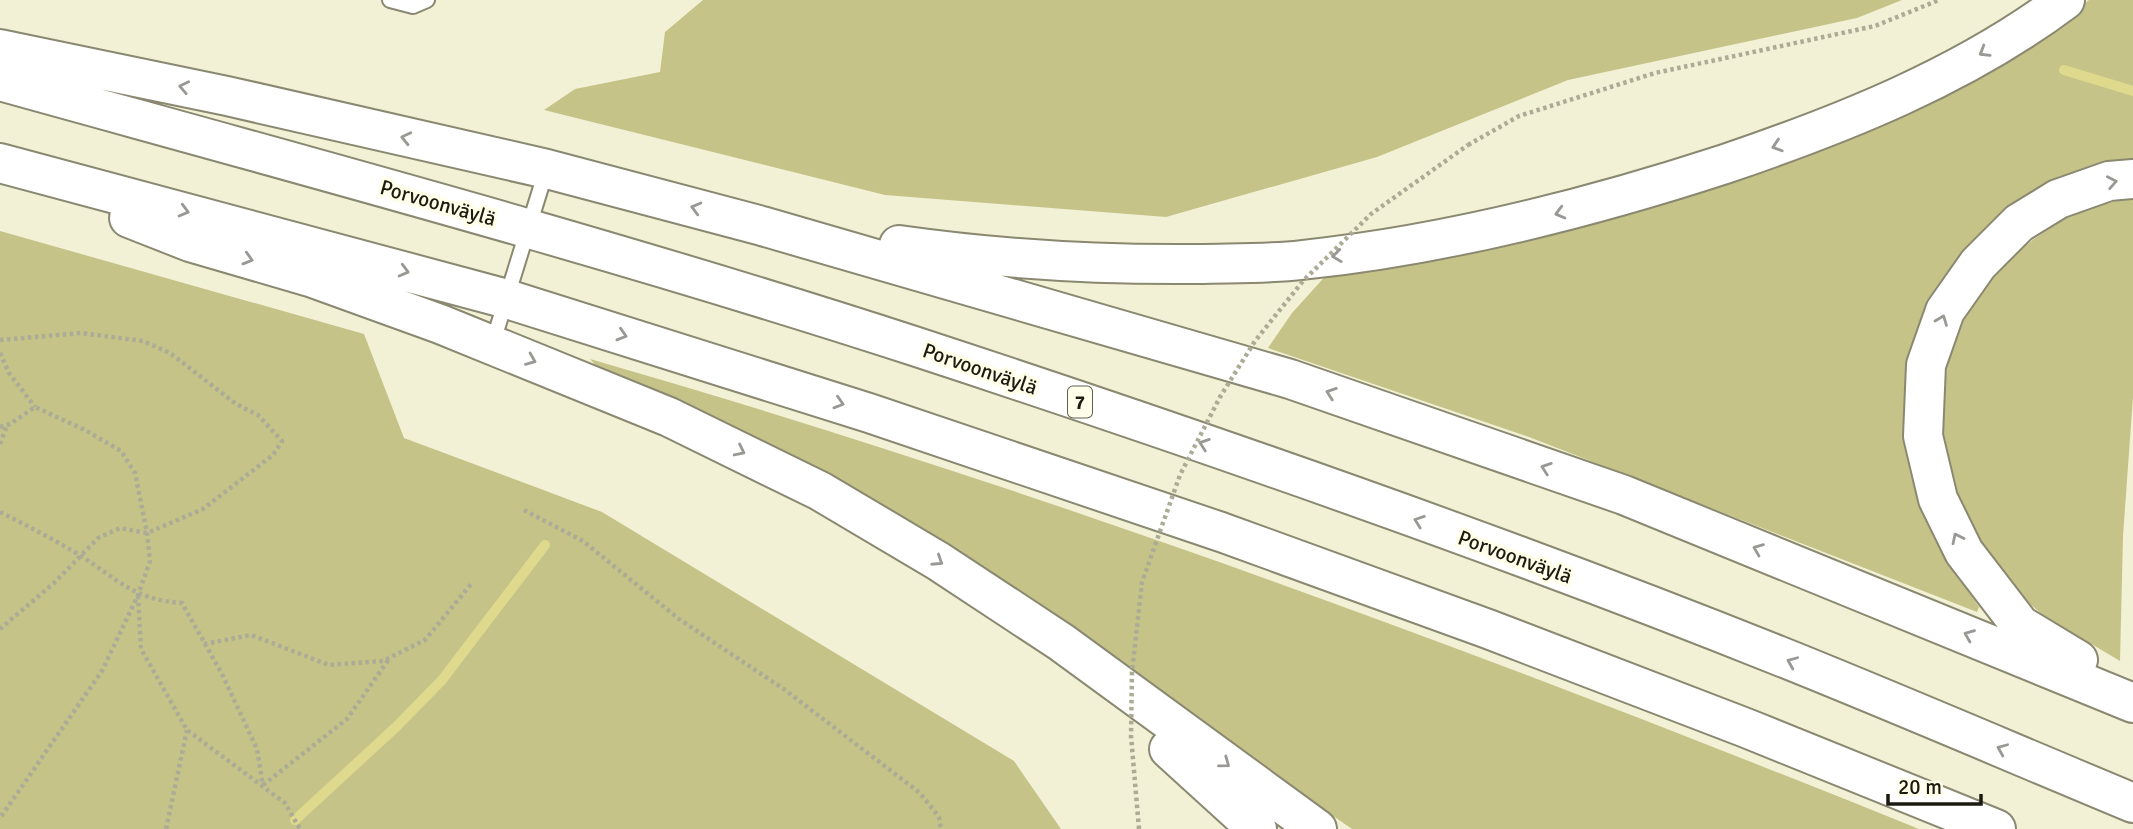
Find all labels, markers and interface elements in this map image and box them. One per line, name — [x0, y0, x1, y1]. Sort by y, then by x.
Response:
one-way arrow — [1978, 44, 1991, 57]
one-way arrow — [178, 81, 190, 96]
one-way arrow — [400, 132, 412, 147]
one-way arrow — [1772, 138, 1784, 152]
street label: Porvoonväylä — [377, 174, 499, 232]
one-way arrow — [2106, 175, 2118, 190]
one-way arrow — [690, 202, 702, 216]
one-way arrow — [178, 203, 190, 217]
one-way arrow — [1554, 205, 1566, 219]
one-way arrow — [1331, 248, 1342, 263]
one-way arrow — [242, 250, 254, 265]
one-way arrow — [398, 262, 410, 277]
one-way arrow — [1934, 314, 1948, 327]
one-way arrow — [616, 327, 628, 341]
street label: Porvoonväylä — [919, 337, 1041, 401]
one-way arrow — [525, 352, 537, 366]
road number: 7 — [1068, 386, 1092, 418]
one-way arrow — [1325, 387, 1337, 401]
one-way arrow — [833, 395, 845, 410]
one-way arrow — [1199, 438, 1211, 452]
one-way arrow — [733, 443, 745, 457]
one-way arrow — [1540, 462, 1552, 476]
one-way arrow — [1413, 515, 1425, 529]
street label: Porvoonväylä — [1454, 524, 1576, 590]
one-way arrow — [1952, 533, 1966, 545]
one-way arrow — [1753, 544, 1765, 558]
one-way arrow — [931, 553, 944, 566]
one-way arrow — [1963, 630, 1975, 644]
one-way arrow — [1787, 656, 1799, 670]
one-way arrow — [1997, 743, 2009, 757]
one-way arrow — [1217, 755, 1230, 767]
scale bar — [1888, 762, 1981, 806]
text: 20 m — [1898, 774, 1942, 800]

